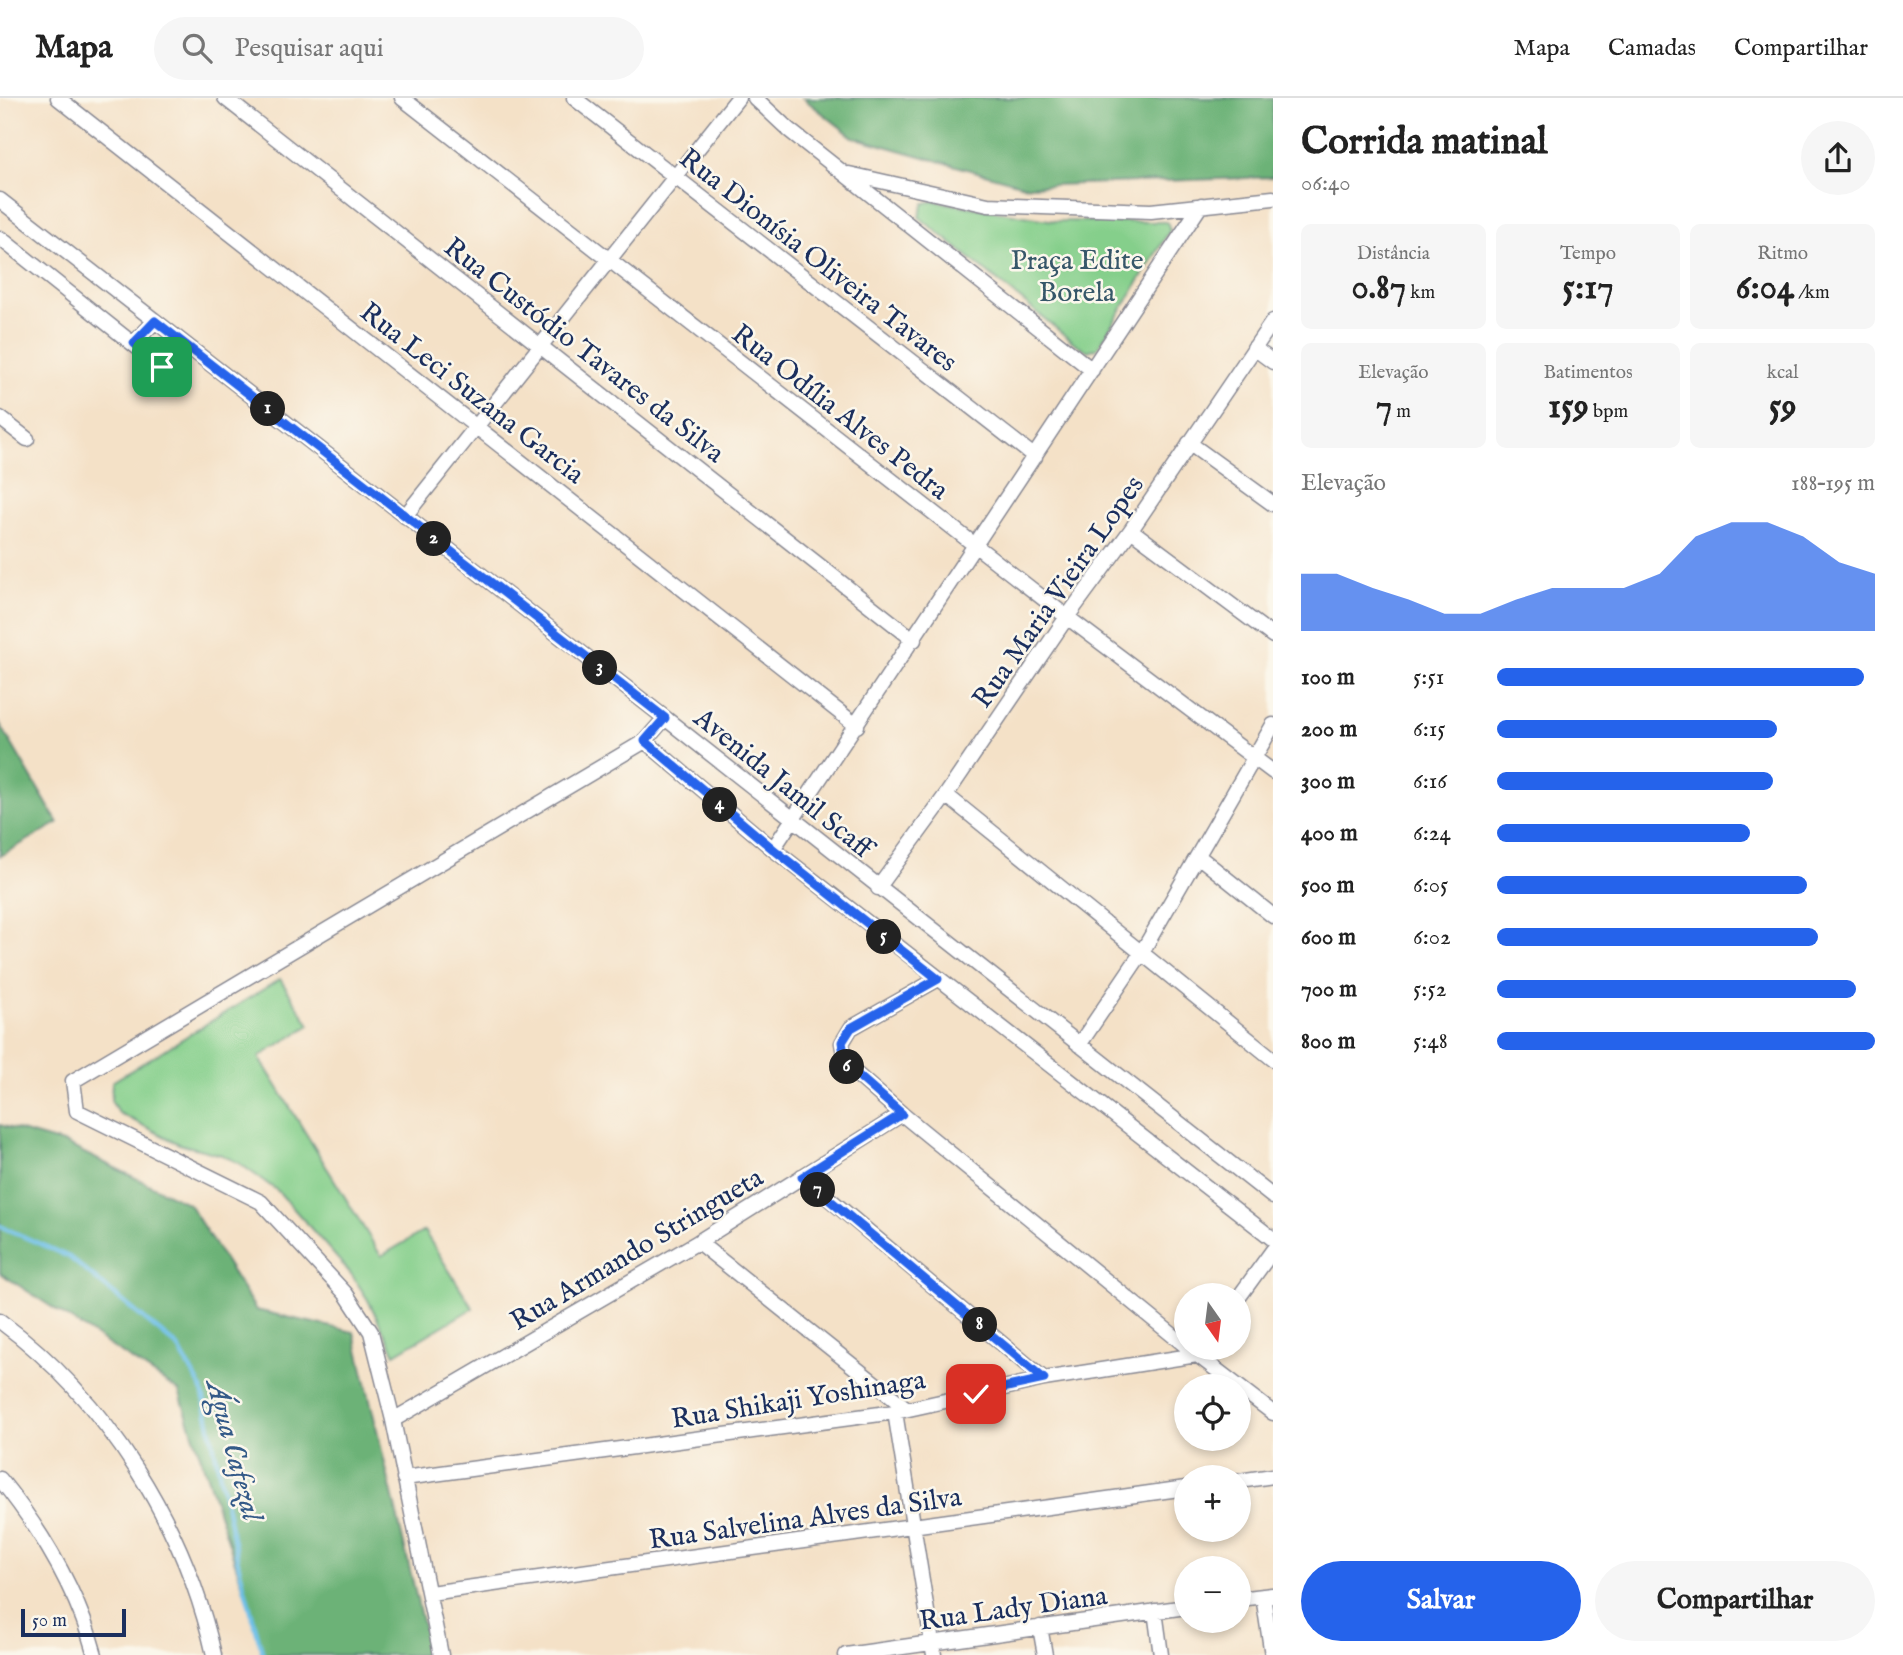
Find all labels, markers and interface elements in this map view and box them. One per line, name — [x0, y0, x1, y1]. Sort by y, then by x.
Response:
search box — [154, 17, 644, 80]
text: Mapa — [35, 27, 112, 69]
icon: search — [178, 29, 216, 67]
text: Pesquisar aqui — [234, 32, 384, 65]
text: Mapa — [1514, 33, 1570, 64]
text: Camadas — [1608, 33, 1696, 64]
text: Compartilhar — [1734, 33, 1868, 64]
text: Corrida matinal — [1301, 119, 1547, 167]
button: share — [1801, 121, 1875, 195]
street label: Rua Dionísia Oliveira Tavares — [671, 141, 964, 380]
text: 06:40 — [1301, 169, 1351, 198]
street label: Rua Custódio Tavares da Silva — [436, 230, 732, 472]
text: Distância — [1357, 242, 1430, 266]
text: Tempo — [1560, 242, 1616, 266]
text: Ritmo — [1757, 242, 1808, 266]
park label: Praça Edite Borela — [1011, 244, 1144, 311]
text: 0.87 — [1351, 266, 1406, 311]
text: 5:17 — [1562, 266, 1614, 311]
text: 6:04 — [1736, 266, 1794, 311]
text: km — [1406, 281, 1435, 305]
text: /km — [1794, 281, 1830, 305]
street label: Rua Leci Suzana Garcia — [352, 295, 592, 493]
street label: Rua Odília Alves Pedra — [724, 317, 956, 509]
pin — [132, 337, 192, 397]
icon: arrive — [143, 348, 181, 386]
text: Elevação — [1358, 361, 1428, 385]
text: Batimentos — [1543, 361, 1633, 385]
text: kcal — [1767, 361, 1799, 385]
text: 7 — [1376, 385, 1392, 430]
text: 159 — [1548, 385, 1589, 430]
text: 59 — [1769, 385, 1797, 430]
pin: 1 — [250, 392, 286, 426]
text: 1 — [264, 396, 271, 420]
text: m — [1392, 400, 1411, 424]
text: bpm — [1589, 400, 1628, 424]
street label: Rua Maria Vieira Lopes — [966, 469, 1153, 716]
text: Elevação — [1301, 469, 1386, 498]
text: 188–195 m — [1791, 469, 1875, 498]
pin: 2 — [416, 522, 452, 556]
text: 2 — [429, 526, 438, 550]
pin: 3 — [582, 650, 618, 686]
text: 3 — [596, 655, 603, 679]
text: 100 m — [1301, 663, 1355, 692]
text: 5:51 — [1413, 663, 1444, 692]
street label: Avenida Jamil Scaff — [685, 701, 881, 869]
text: 200 m — [1301, 715, 1357, 744]
text: 6:15 — [1413, 715, 1446, 744]
text: 300 m — [1301, 767, 1355, 796]
text: 6:16 — [1413, 767, 1447, 796]
pin: 4 — [702, 788, 738, 822]
text: 4 — [715, 792, 724, 816]
text: 400 m — [1301, 819, 1358, 848]
text: 6:24 — [1413, 819, 1451, 848]
text: 500 m — [1301, 871, 1355, 900]
text: 6:05 — [1413, 871, 1448, 900]
pin: 5 — [866, 920, 902, 954]
text: 600 m — [1301, 923, 1356, 952]
text: 6:02 — [1413, 923, 1451, 952]
text: 5 — [880, 924, 887, 948]
text: 700 m — [1301, 975, 1357, 1004]
text: 5:52 — [1413, 975, 1446, 1004]
text: 800 m — [1301, 1027, 1355, 1056]
text: 5:48 — [1413, 1027, 1448, 1056]
pin: 6 — [830, 1049, 864, 1084]
text: 6 — [842, 1054, 851, 1078]
street label: Rua Armando Stringueta — [504, 1160, 771, 1340]
pin: 7 — [800, 1172, 836, 1208]
text: 7 — [813, 1177, 822, 1201]
north arrow — [1174, 1283, 1251, 1360]
map controls — [1174, 1283, 1251, 1633]
pin: 8 — [962, 1308, 998, 1342]
text: 8 — [976, 1312, 983, 1336]
street label: Rua Shikaji Yoshinaga — [669, 1363, 929, 1438]
pin — [946, 1364, 1006, 1424]
water label: Água Cafezal — [195, 1373, 272, 1528]
button: locate — [1174, 1374, 1251, 1451]
icon: check — [957, 1375, 995, 1413]
button: + — [1174, 1465, 1251, 1542]
street label: Rua Salvelina Alves da Silva — [647, 1480, 965, 1559]
button: − — [1174, 1556, 1251, 1633]
button: Salvar — [1301, 1561, 1581, 1641]
button: Compartilhar — [1595, 1561, 1875, 1641]
street label: Rua Lady Diana — [917, 1579, 1111, 1640]
scale bar — [21, 1606, 126, 1638]
text: 50 m — [32, 1609, 67, 1633]

